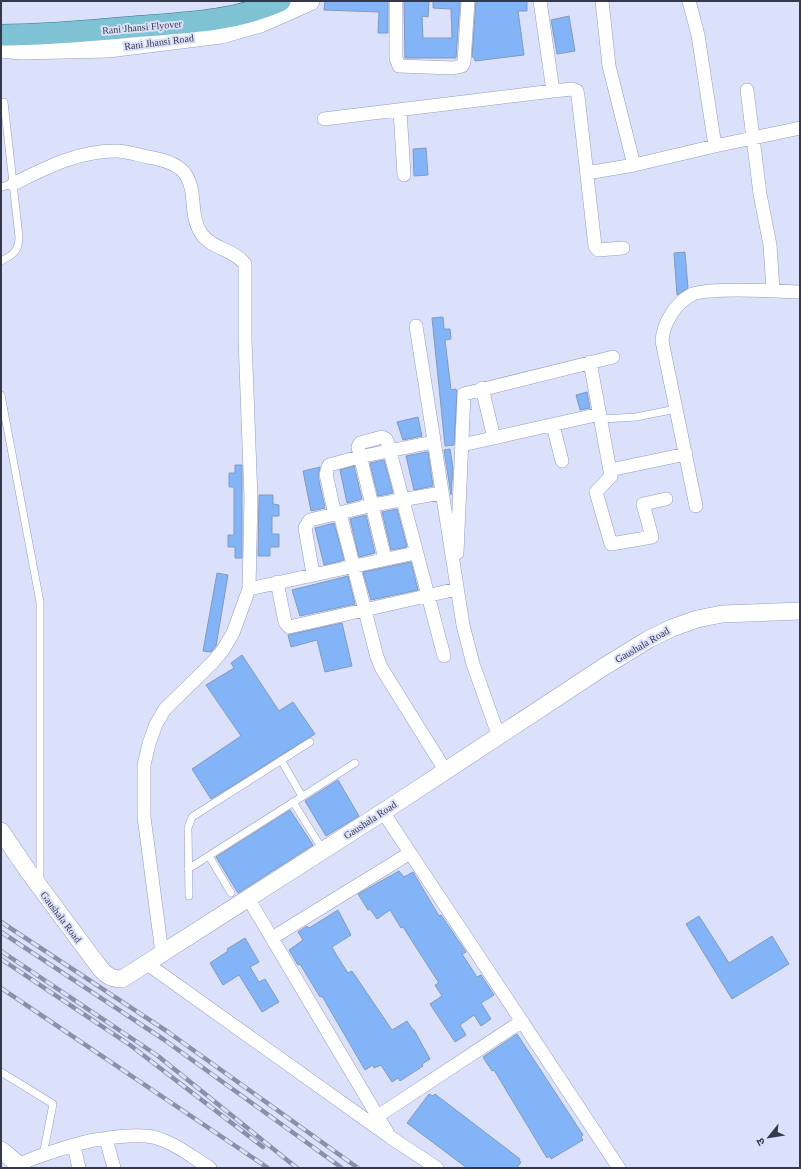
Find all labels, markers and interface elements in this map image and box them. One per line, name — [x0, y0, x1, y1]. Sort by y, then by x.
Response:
street label: Rani Jhansi Flyover — [102, 18, 183, 36]
street label: Rani Jhansi Road — [124, 32, 194, 52]
street label: Gaushala Road — [613, 625, 671, 665]
street label: Gaushala Road — [341, 799, 399, 841]
street label: Gaushala Road — [38, 889, 84, 945]
north arrow — [749, 1117, 789, 1157]
text: उ — [753, 1136, 767, 1148]

